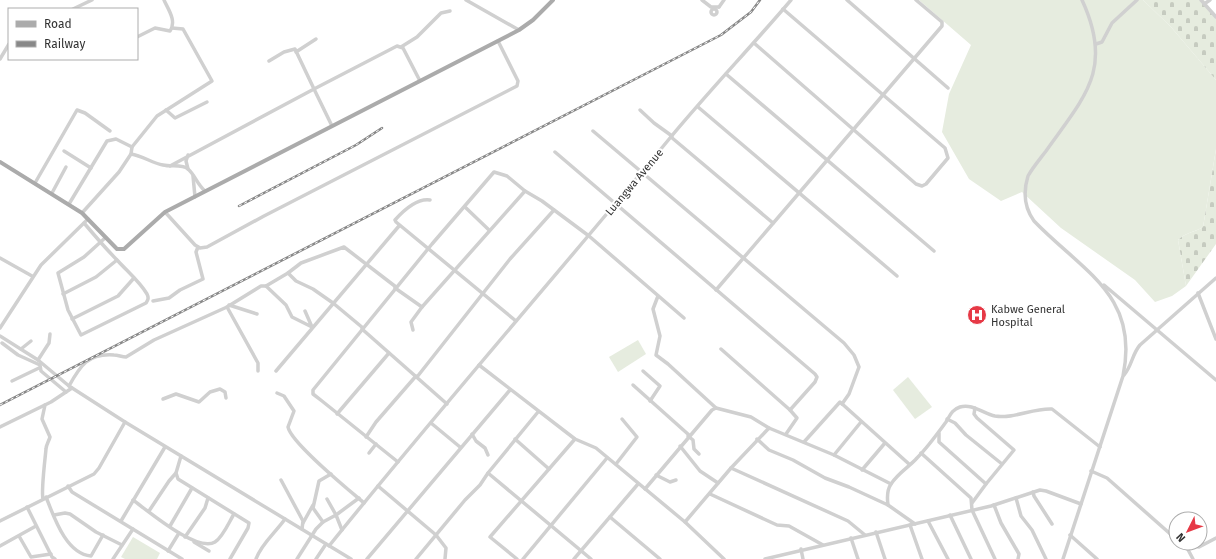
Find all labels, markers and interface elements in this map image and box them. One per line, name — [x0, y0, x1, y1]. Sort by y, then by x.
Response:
legend — [8, 8, 138, 60]
text: Road — [44, 17, 72, 31]
text: Railway — [44, 37, 85, 51]
street label: Luangwa Avenue — [603, 146, 666, 218]
place label: Kabwe General Hospital — [991, 303, 1065, 329]
hospital icon: Kabwe General Hospital — [966, 304, 988, 326]
north arrow — [1168, 511, 1208, 551]
text: N — [1174, 530, 1188, 544]

